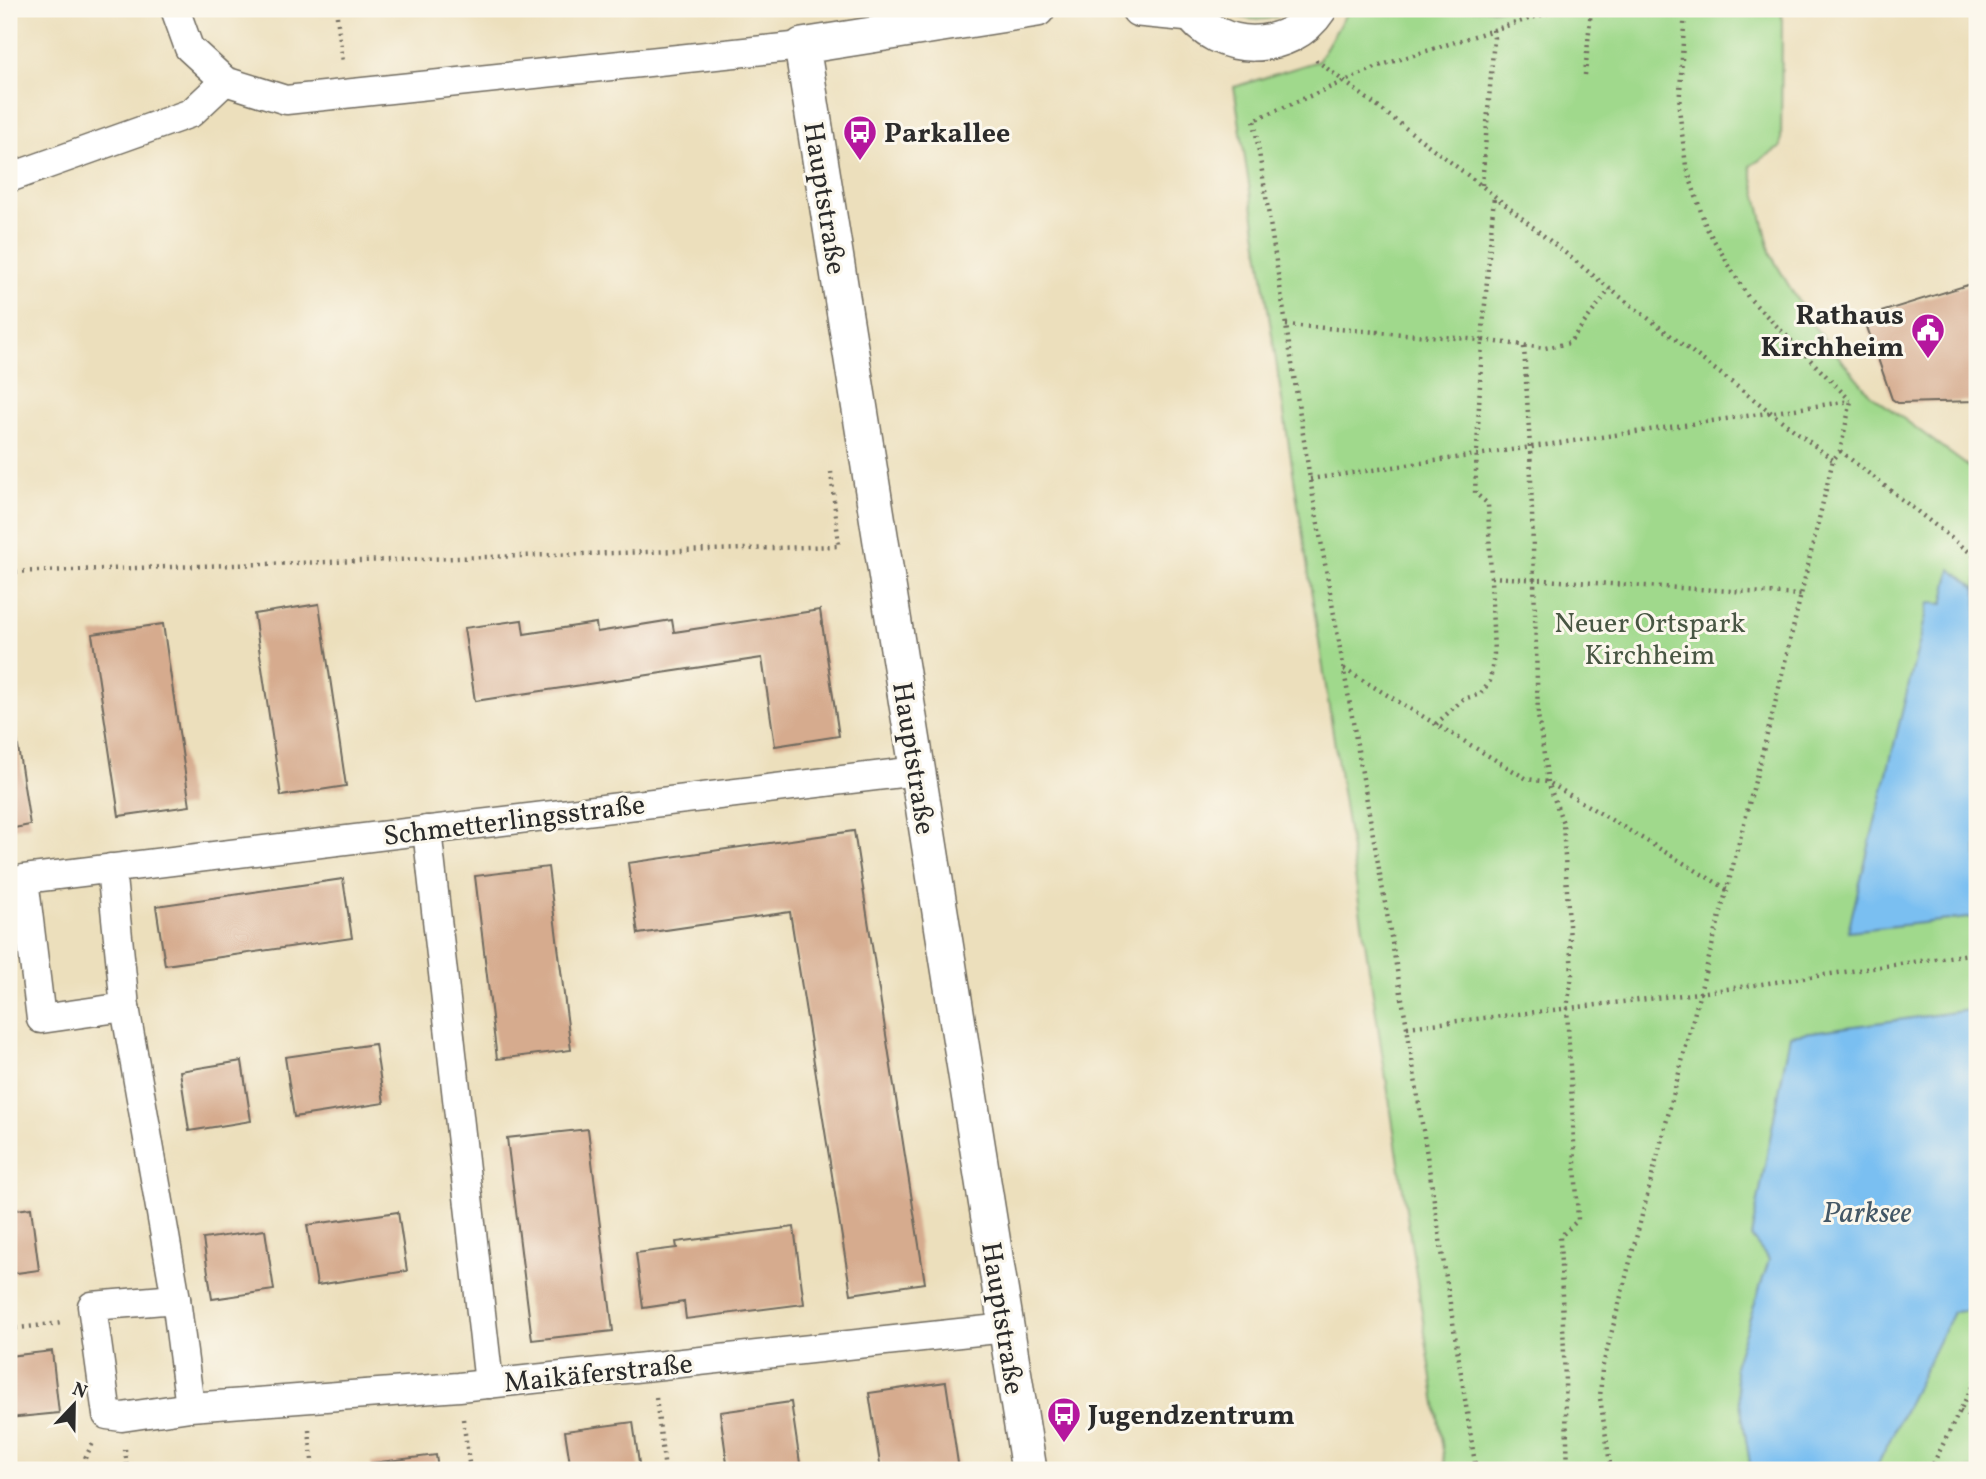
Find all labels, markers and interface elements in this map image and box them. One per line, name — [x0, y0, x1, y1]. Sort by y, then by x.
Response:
bus stop icon: Parkallee — [841, 113, 879, 162]
place label: Parkallee — [884, 115, 1010, 154]
street label: Hauptstraße — [792, 119, 855, 278]
place label: Rathaus Kirchheim — [1760, 297, 1904, 368]
public building icon: Rathaus Kirchheim — [1909, 311, 1947, 360]
park label: Neuer Ortspark Kirchheim — [1554, 605, 1746, 676]
street label: Hauptstraße — [881, 679, 944, 838]
street label: Schmetterlingsstraße — [381, 786, 647, 857]
water label: Parksee — [1823, 1193, 1912, 1235]
street label: Hauptstraße — [970, 1239, 1033, 1398]
street label: Maikäferstraße — [502, 1345, 695, 1404]
north arrow — [38, 1370, 108, 1440]
text: N — [68, 1376, 91, 1406]
bus stop icon: Jugendzentrum — [1045, 1395, 1083, 1444]
place label: Jugendzentrum — [1087, 1397, 1295, 1436]

